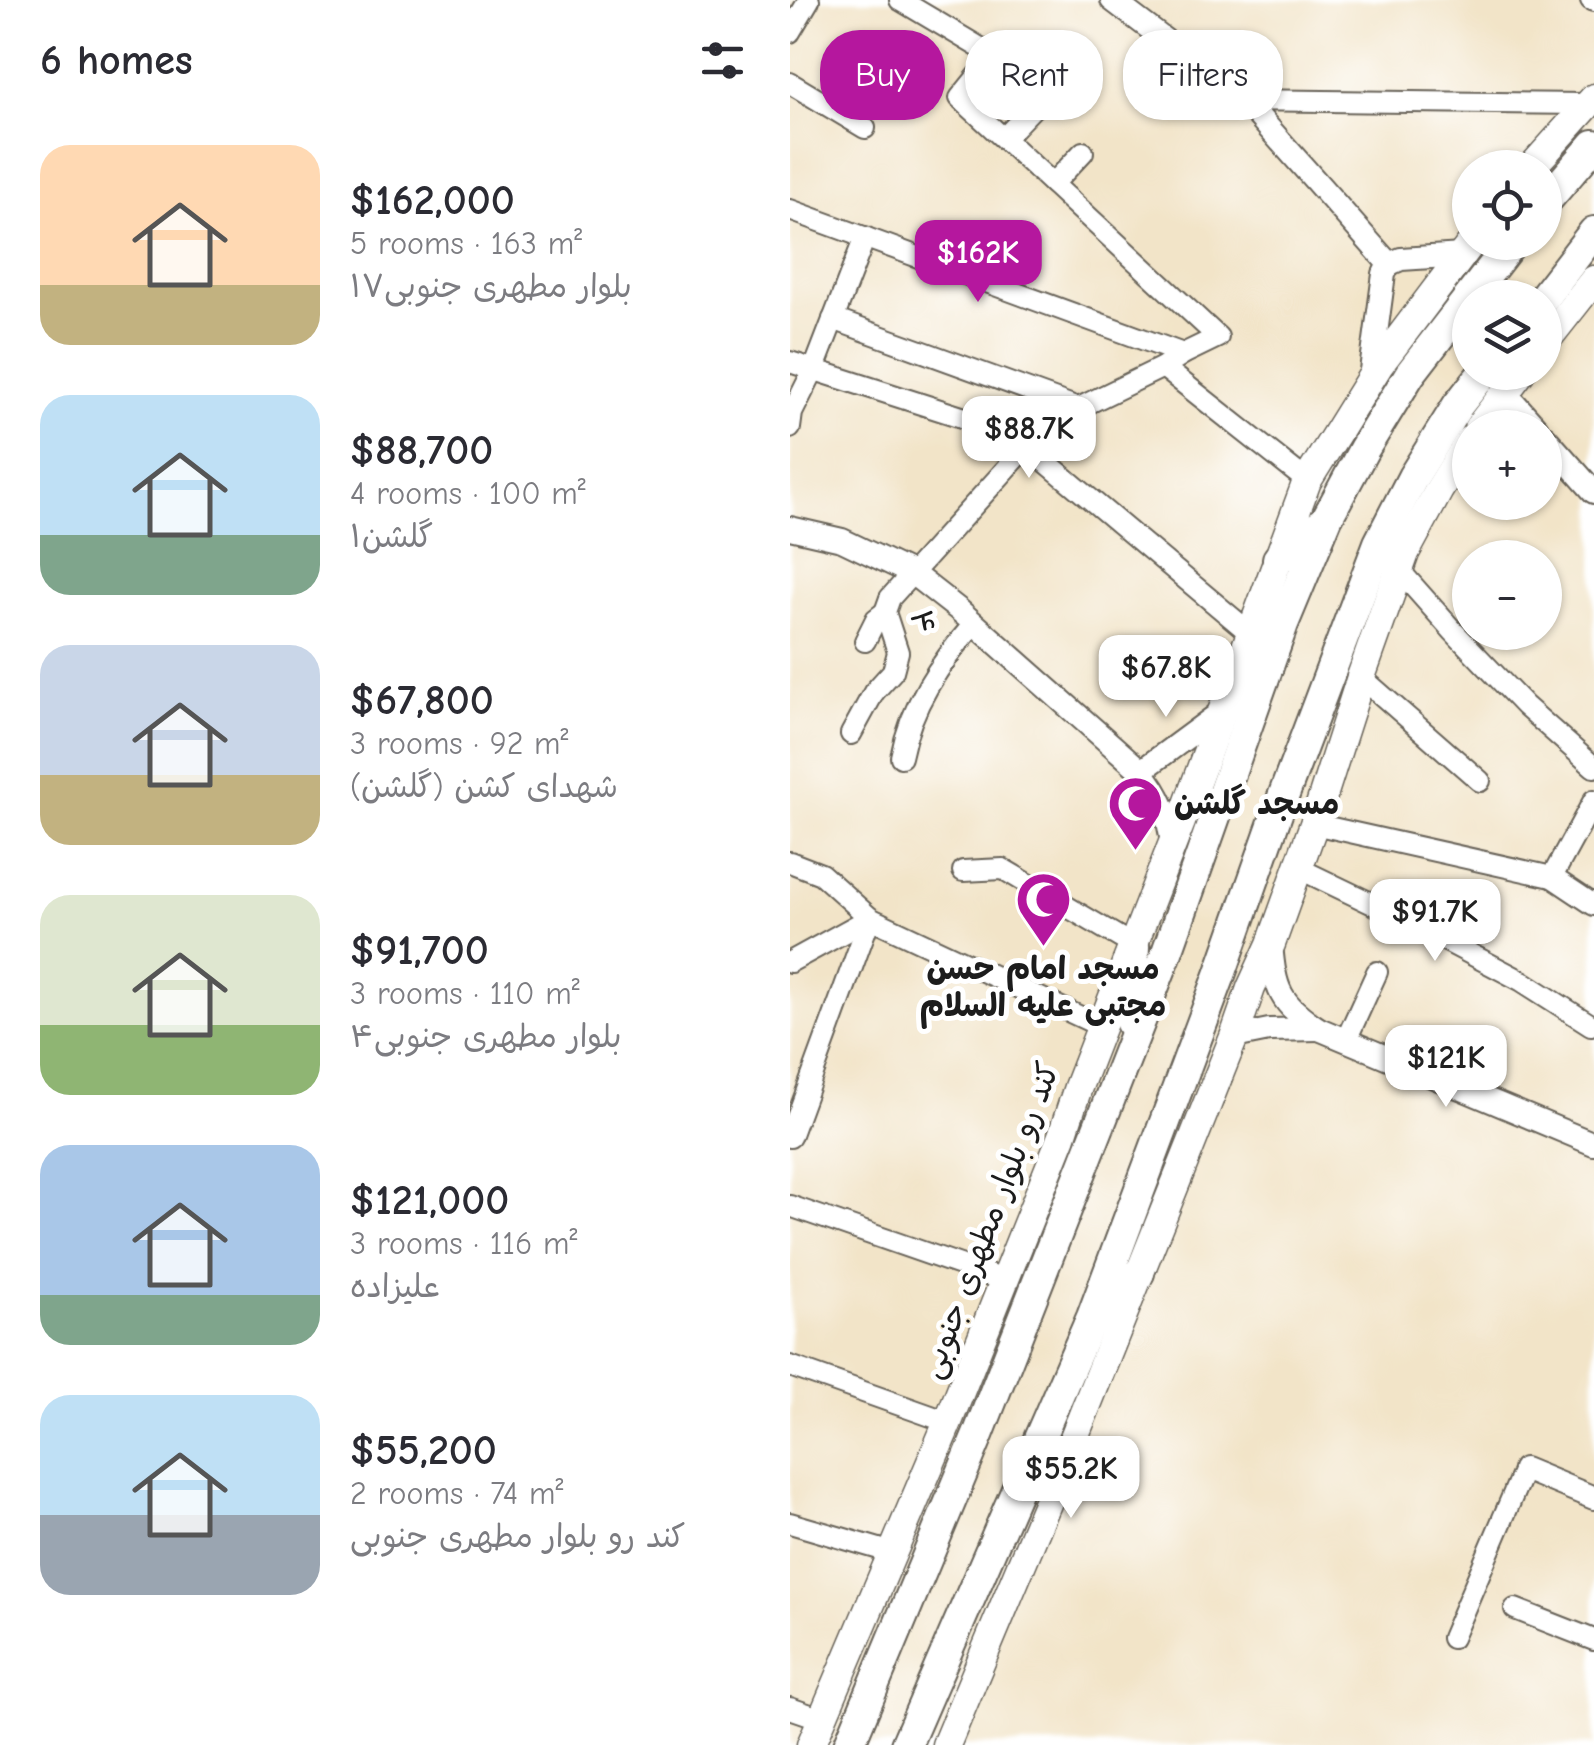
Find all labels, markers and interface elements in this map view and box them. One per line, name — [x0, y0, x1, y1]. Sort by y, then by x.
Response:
chip: Buy — [820, 30, 945, 120]
chip: Rent — [965, 30, 1103, 120]
chip: Filters — [1123, 30, 1283, 120]
icon: filters — [695, 33, 750, 88]
text: 6 homes — [40, 36, 193, 85]
map controls — [1452, 150, 1562, 650]
button: locate — [1452, 150, 1562, 260]
text: $162,000 — [350, 176, 515, 225]
icon: home — [120, 185, 240, 305]
pin: $162K — [908, 220, 1048, 305]
text: 5 rooms · 163 m² — [350, 225, 582, 262]
text: $162K — [937, 234, 1019, 271]
text: بلوار مطهری جنوبی۱۷ — [350, 268, 632, 305]
button: layers — [1452, 280, 1562, 390]
pin: $88.7K — [948, 396, 1110, 481]
text: $88.7K — [984, 410, 1074, 447]
button: + — [1452, 410, 1562, 520]
text: $88,700 — [350, 426, 493, 475]
icon: home — [120, 435, 240, 555]
text: 4 rooms · 100 m² — [350, 475, 586, 512]
text: گلشن۱ — [350, 518, 433, 555]
button: − — [1452, 540, 1562, 650]
street label: ۴ — [902, 607, 943, 637]
pin: $67.8K — [1085, 635, 1247, 720]
text: $67.8K — [1121, 649, 1211, 686]
text: $67,800 — [350, 676, 494, 725]
icon: home — [120, 685, 240, 805]
text: 3 rooms · 92 m² — [350, 725, 569, 762]
text: شهدای کشن (گلشن) — [350, 768, 618, 805]
mosque icon: مسجد گلشن — [1105, 773, 1165, 852]
place label: مسجد گلشن — [1174, 783, 1339, 822]
mosque icon: مسجد امام حسن مجتبی علیه السلام — [1013, 869, 1073, 948]
pin: $91.7K — [1354, 879, 1516, 964]
text: $91.7K — [1392, 893, 1478, 930]
text: $91,700 — [350, 926, 489, 975]
icon: home — [120, 935, 240, 1055]
place label: مسجد امام حسن مجتبی علیه السلام — [920, 950, 1166, 1029]
text: 3 rooms · 110 m² — [350, 975, 580, 1012]
text: بلوار مطهری جنوبی۴ — [350, 1018, 622, 1055]
pin: $121K — [1376, 1025, 1516, 1110]
text: $121K — [1407, 1039, 1485, 1076]
street label: کند رو بلوار مطهری جنوبی — [912, 1057, 1069, 1384]
text: $121,000 — [350, 1176, 509, 1225]
icon: home — [120, 1185, 240, 1305]
text: 3 rooms · 116 m² — [350, 1225, 578, 1262]
text: علیزاده — [350, 1268, 440, 1305]
text: $55,200 — [350, 1426, 497, 1475]
icon: home — [120, 1435, 240, 1555]
pin: $55.2K — [990, 1436, 1152, 1521]
text: $55.2K — [1025, 1450, 1118, 1487]
text: 2 rooms · 74 m² — [350, 1475, 563, 1512]
text: کند رو بلوار مطهری جنوبی — [350, 1518, 685, 1555]

